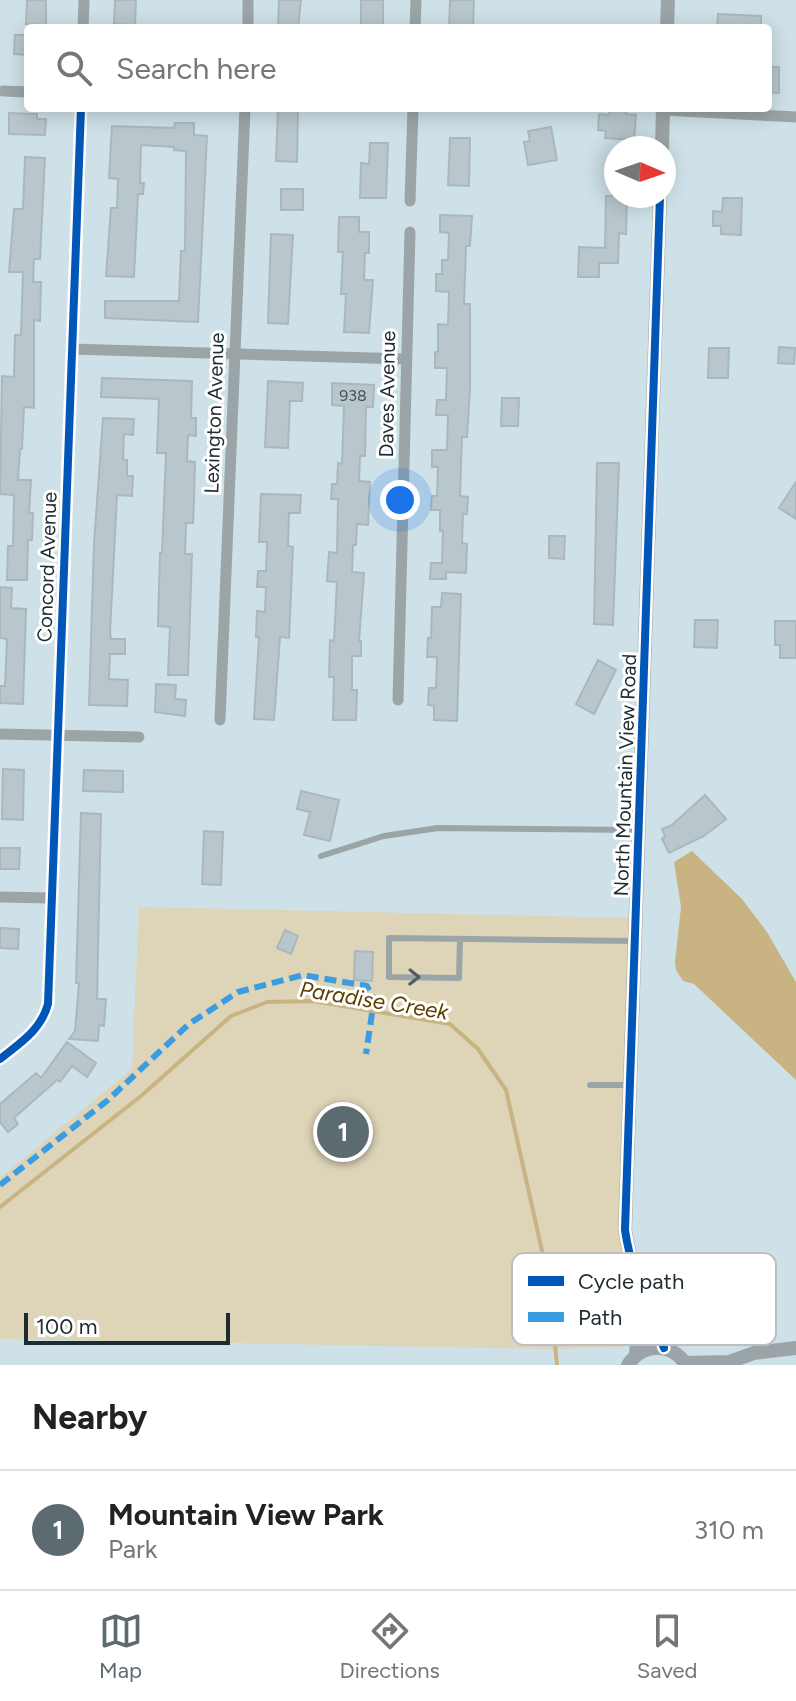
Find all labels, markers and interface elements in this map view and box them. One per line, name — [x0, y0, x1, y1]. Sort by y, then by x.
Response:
search box — [24, 24, 772, 112]
icon: search — [52, 46, 96, 90]
text: Search here — [116, 50, 276, 87]
north arrow — [604, 136, 676, 208]
street label: Daves Avenue — [374, 330, 400, 458]
street label: Lexington Avenue — [199, 332, 229, 494]
house number: 938 — [339, 386, 367, 405]
your location — [380, 480, 420, 520]
street label: Concord Avenue — [32, 491, 62, 643]
street label: North Mountain View Road — [609, 653, 641, 897]
one-way arrow — [408, 968, 421, 986]
water label: Paradise Creek — [298, 975, 451, 1026]
pin: 1 — [317, 1102, 369, 1162]
legend — [512, 1253, 776, 1345]
text: Cycle path — [578, 1268, 684, 1295]
text: Path — [578, 1304, 622, 1331]
scale bar — [24, 1309, 230, 1345]
text: 100 m — [36, 1313, 97, 1340]
text: Nearby — [32, 1397, 147, 1438]
text: Mountain View Park — [108, 1496, 384, 1533]
text: 1 — [53, 1514, 63, 1546]
text: 310 m — [694, 1514, 764, 1546]
text: Park — [108, 1533, 157, 1565]
tab: Map — [99, 1609, 143, 1684]
tab: Directions — [340, 1609, 440, 1684]
tab: Saved — [637, 1609, 697, 1684]

